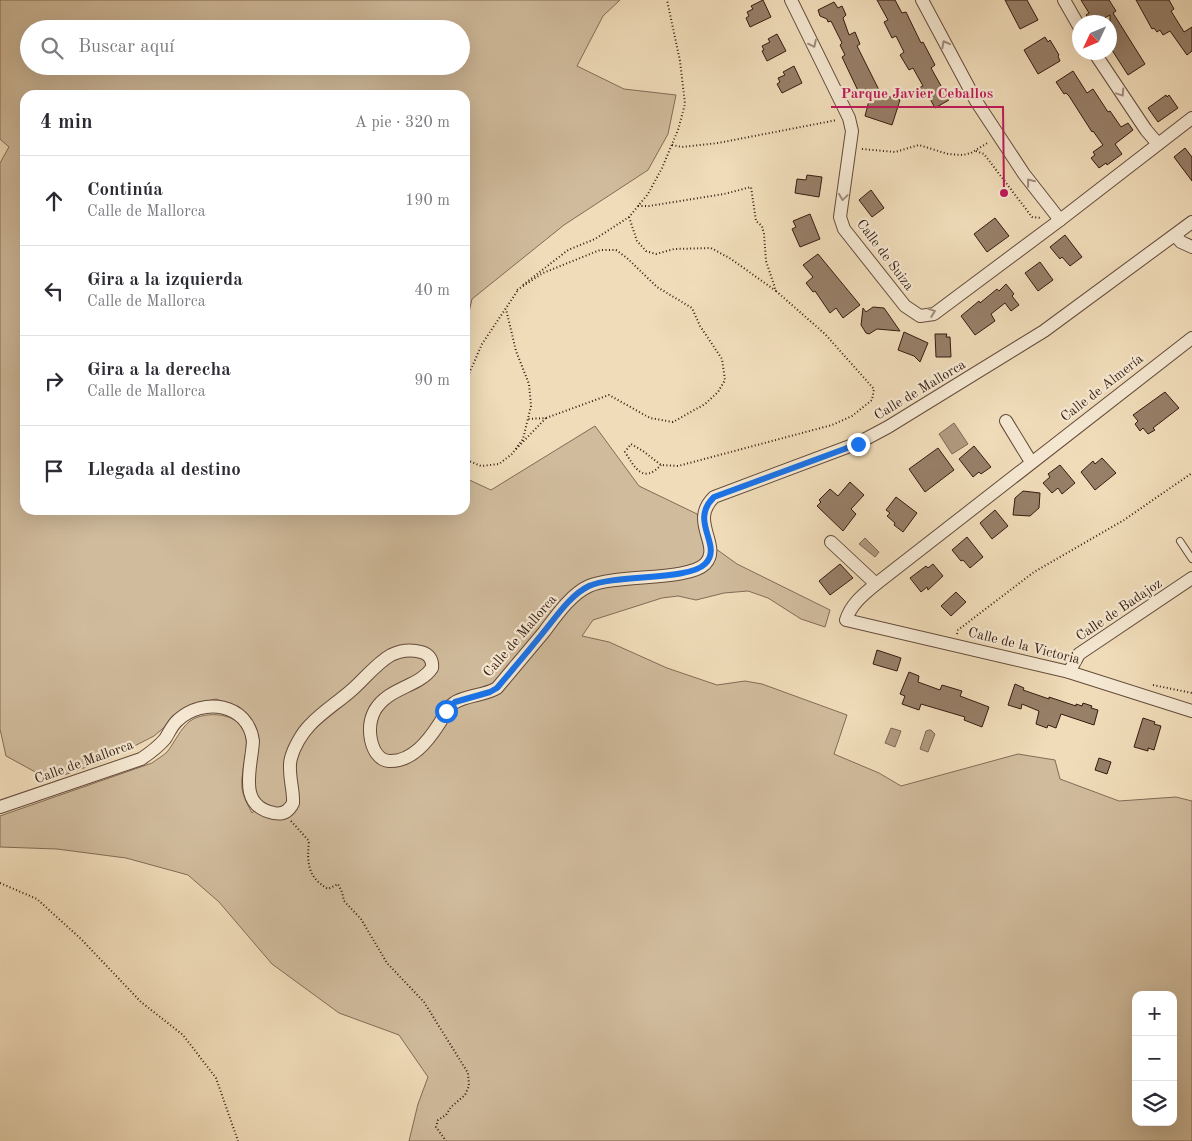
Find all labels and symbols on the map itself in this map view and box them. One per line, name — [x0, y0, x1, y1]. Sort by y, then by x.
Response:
north arrow — [1072, 15, 1117, 60]
one-way arrow — [807, 39, 817, 48]
one-way arrow — [941, 40, 951, 49]
callout: Parque Javier Ceballos — [831, 77, 1003, 107]
text: Parque Javier Ceballos — [841, 87, 993, 102]
one-way arrow — [1115, 87, 1124, 97]
one-way arrow — [1028, 179, 1036, 188]
one-way arrow — [838, 193, 849, 201]
street label: Calle de Suiza — [854, 217, 916, 293]
one-way arrow — [927, 308, 936, 319]
street label: Calle de Almería — [1058, 352, 1146, 424]
street label: Calle de Mallorca — [872, 357, 968, 423]
route end — [847, 433, 870, 456]
street label: Calle de Badajoz — [1074, 576, 1164, 644]
street label: Calle de Mallorca — [481, 592, 559, 680]
street label: Calle de la Victoria — [967, 625, 1081, 667]
route start — [435, 700, 458, 723]
street label: Calle de Mallorca — [33, 738, 135, 786]

